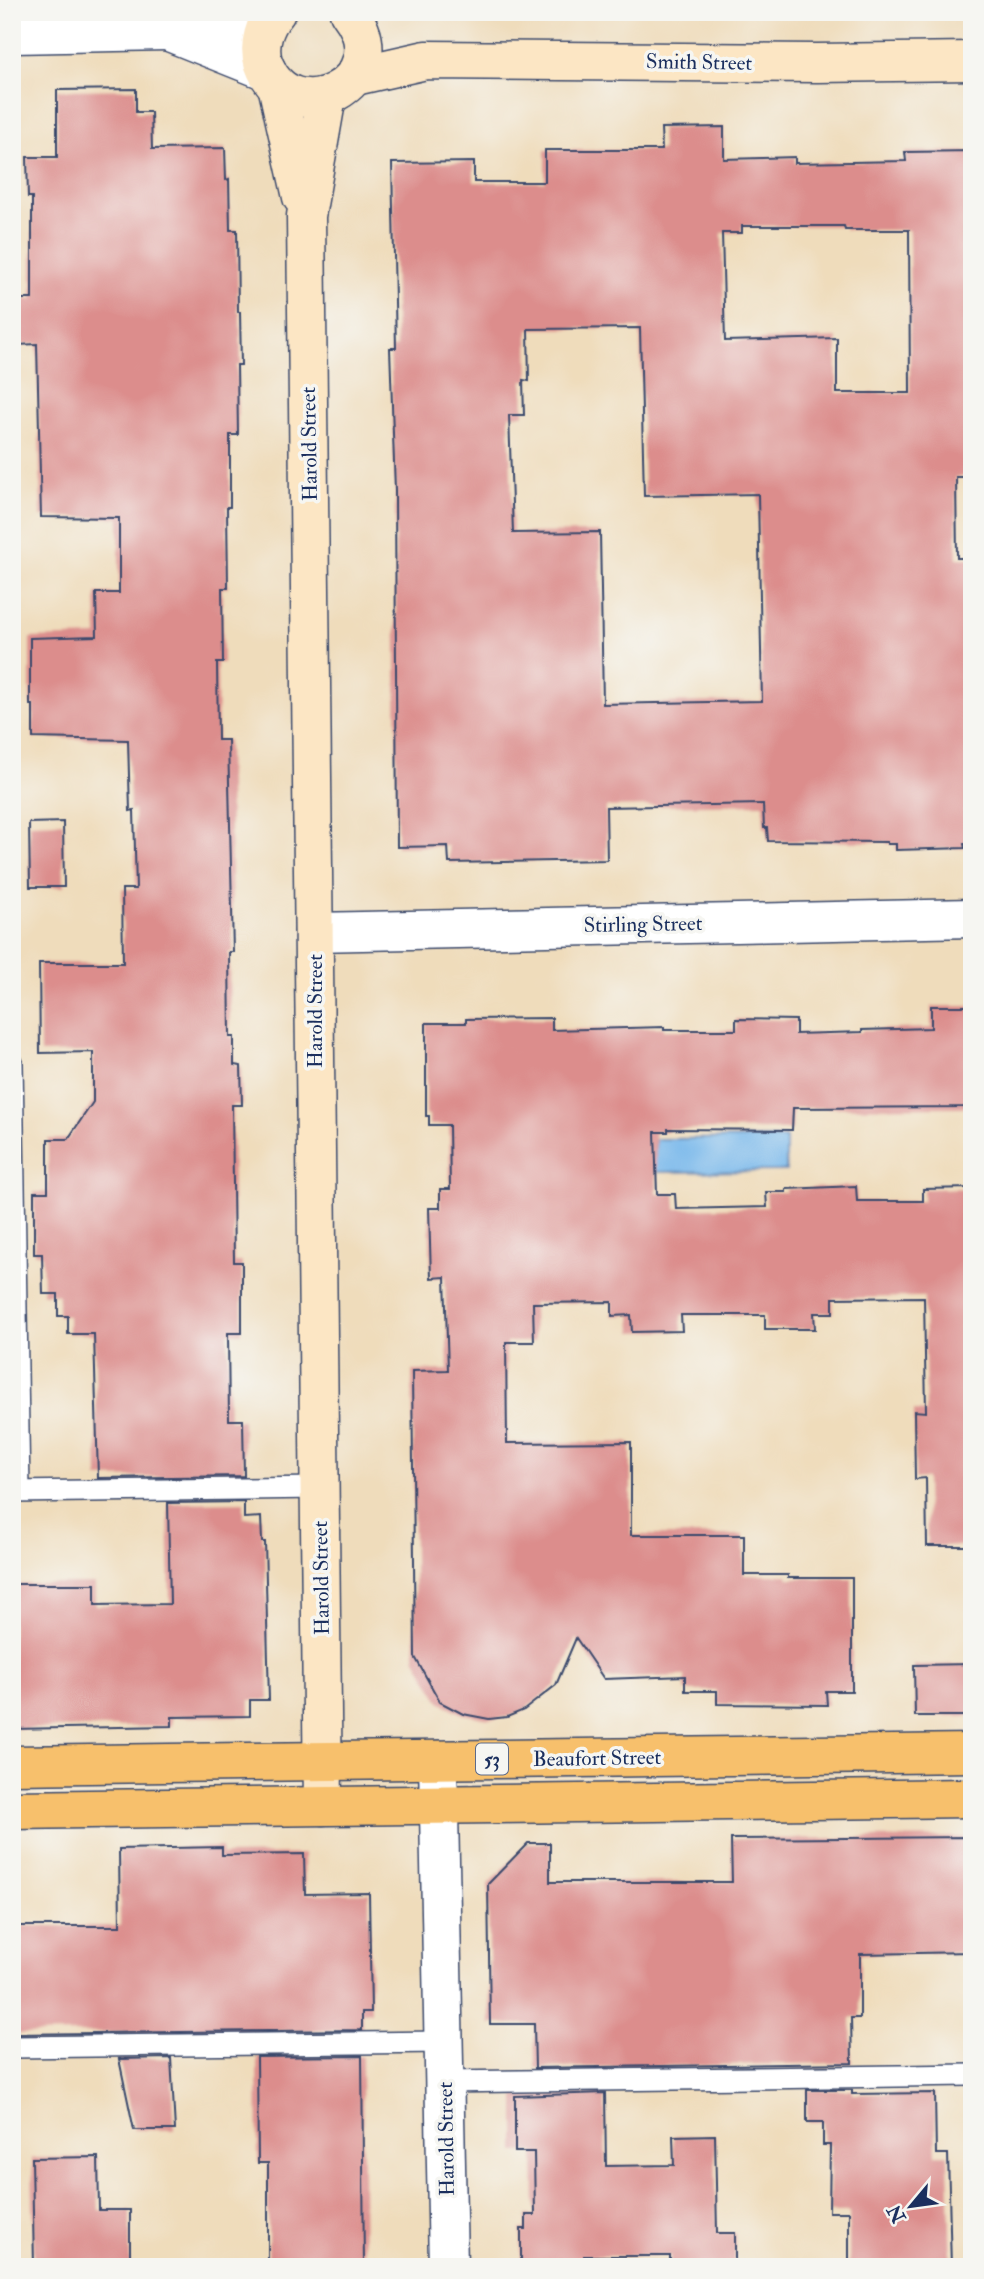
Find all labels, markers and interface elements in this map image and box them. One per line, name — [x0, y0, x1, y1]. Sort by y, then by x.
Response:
street label: Smith Street — [646, 48, 753, 77]
street label: Harold Street — [295, 386, 324, 501]
street label: Stirling Street — [583, 910, 703, 939]
street label: Harold Street — [302, 954, 329, 1068]
street label: Harold Street — [307, 1520, 336, 1635]
road number: 53 — [476, 1744, 508, 1774]
street label: Beaufort Street — [533, 1744, 662, 1773]
street label: Harold Street — [432, 2081, 461, 2196]
north arrow — [876, 2170, 946, 2240]
text: N — [882, 2200, 912, 2228]

